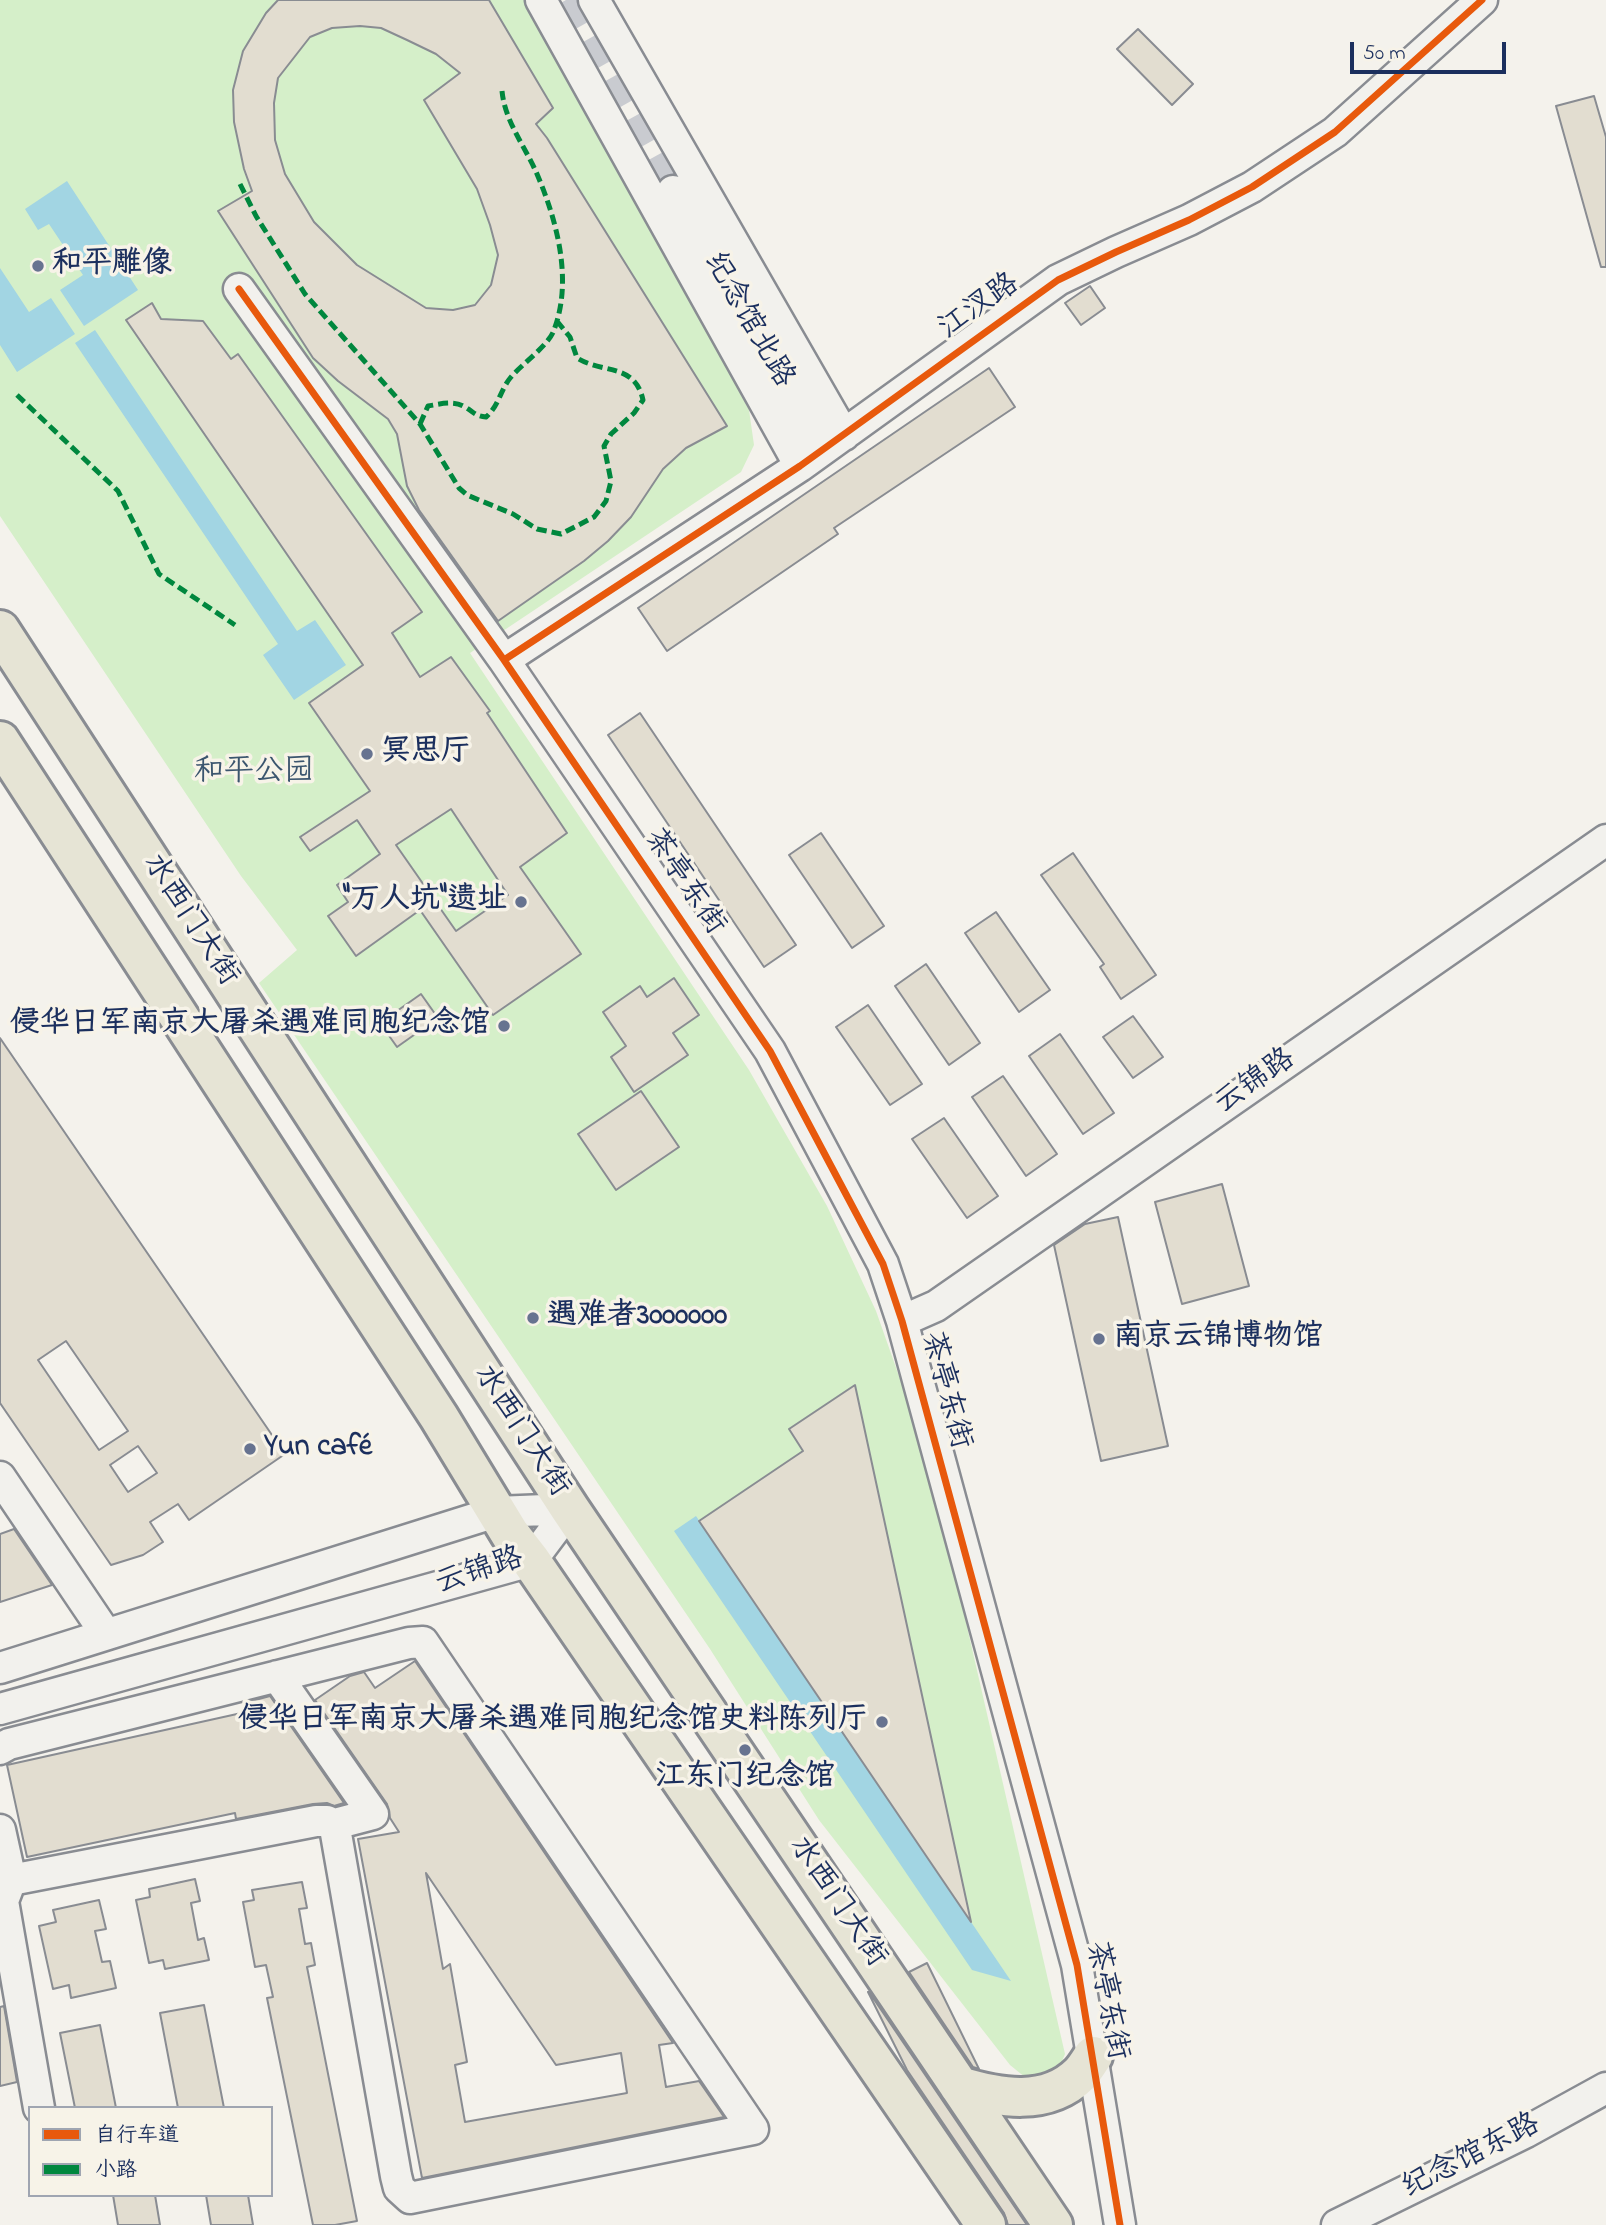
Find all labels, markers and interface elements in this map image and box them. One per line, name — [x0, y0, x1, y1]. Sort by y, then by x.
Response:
scale bar — [1354, 28, 1510, 72]
text: 50 m — [1363, 39, 1406, 69]
street label: 纪念馆北路 — [694, 247, 800, 395]
place label: 和平雕像 — [52, 248, 172, 284]
marker: 和平雕像 — [30, 258, 46, 274]
street label: 江汊路 — [933, 267, 1027, 349]
place label: 冥思厅 — [381, 736, 471, 772]
marker: 冥思厅 — [359, 746, 375, 762]
park label: 和平公园 — [194, 756, 314, 792]
street label: 茶亭东街 — [635, 823, 731, 943]
street label: 水西门大街 — [133, 848, 245, 994]
place label: "万人坑"遗址 — [343, 884, 507, 920]
marker: "万人坑"遗址 — [513, 894, 529, 910]
place label: 侵华日军南京大屠杀遇难同胞纪念馆 — [10, 1008, 490, 1044]
marker: 侵华日军南京大屠杀遇难同胞纪念馆 — [496, 1018, 512, 1034]
street label: 云锦路 — [1209, 1042, 1303, 1124]
place label: 遇难者3000000 — [547, 1300, 727, 1336]
marker: 遇难者3000000 — [525, 1310, 541, 1326]
place label: 南京云锦博物馆 — [1113, 1321, 1323, 1357]
street label: 茶亭东街 — [911, 1328, 977, 1454]
marker: 南京云锦博物馆 — [1091, 1331, 1107, 1347]
street label: 水西门大街 — [464, 1359, 576, 1505]
place label: Yun café — [264, 1431, 372, 1467]
marker: Yun café — [242, 1441, 258, 1457]
street label: 云锦路 — [432, 1542, 528, 1604]
place label: 侵华日军南京大屠杀遇难同胞纪念馆史料陈列厅 — [238, 1704, 868, 1740]
marker: 侵华日军南京大屠杀遇难同胞纪念馆史料陈列厅 — [874, 1714, 890, 1730]
marker: 江东门纪念馆 — [737, 1742, 753, 1758]
place label: 江东门纪念馆 — [655, 1761, 835, 1797]
street label: 水西门大街 — [779, 1831, 893, 1975]
street label: 茶亭东街 — [1076, 1939, 1134, 2063]
legend — [28, 2106, 273, 2197]
street label: 纪念馆东路 — [1397, 2108, 1547, 2208]
text: 自行车道 — [95, 2121, 179, 2151]
text: 小路 — [95, 2156, 137, 2186]

